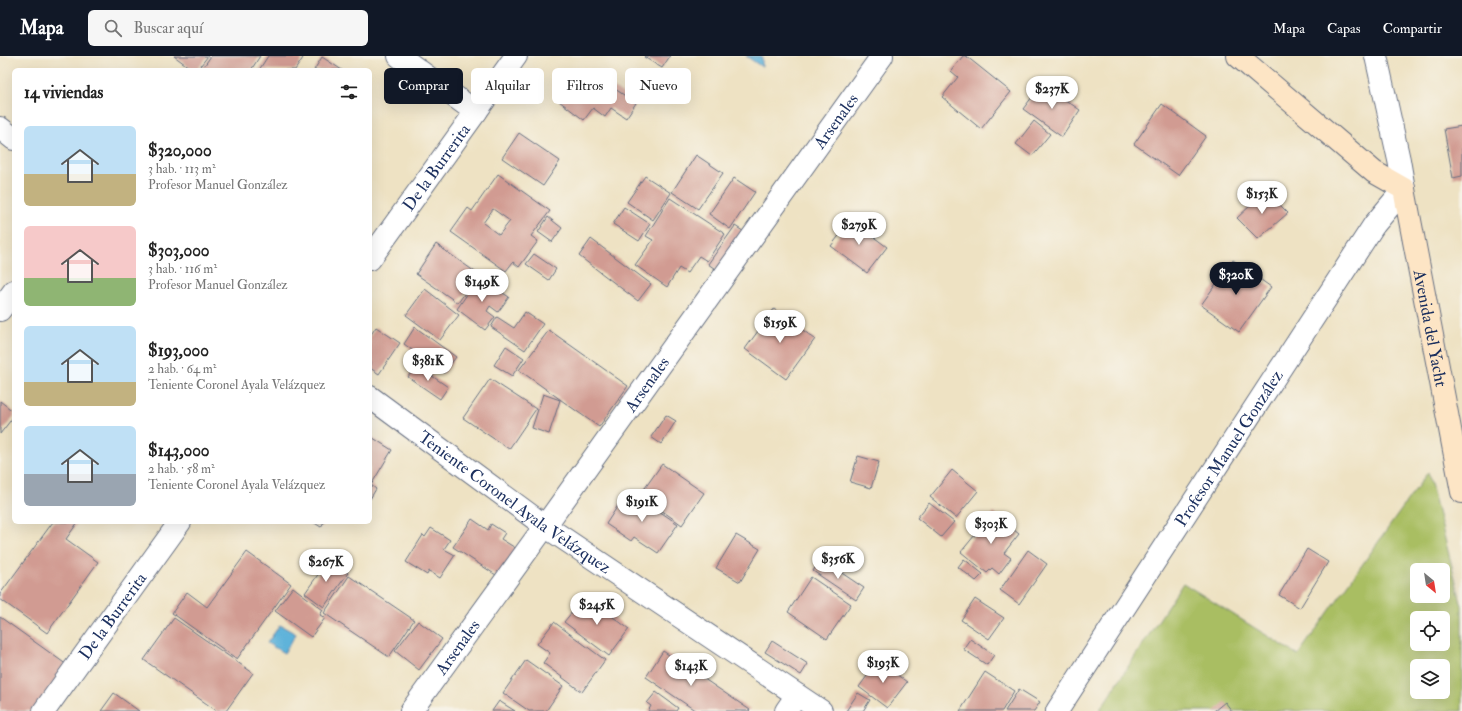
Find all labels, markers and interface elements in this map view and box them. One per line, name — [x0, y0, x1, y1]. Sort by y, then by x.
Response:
search box — [88, 10, 368, 46]
text: Mapa — [20, 16, 64, 40]
icon: search — [102, 17, 124, 39]
text: Buscar aquí — [134, 19, 203, 38]
text: Mapa — [1273, 20, 1305, 37]
text: Capas — [1327, 20, 1361, 37]
text: Compartir — [1383, 20, 1442, 37]
chip: Comprar — [384, 68, 463, 104]
chip: Alquilar — [471, 68, 544, 104]
chip: Filtros — [552, 68, 617, 104]
chip: Nuevo — [625, 68, 691, 104]
pin: $237K — [1024, 76, 1080, 110]
icon: filters — [338, 81, 360, 103]
text: $237K — [1035, 81, 1069, 97]
text: 14 viviendas — [24, 82, 103, 103]
street label: Arsenales — [808, 89, 863, 154]
street label: De la Burrerita — [398, 119, 475, 215]
text: $320,000 — [148, 140, 212, 161]
icon: home — [56, 142, 104, 190]
text: 3 hab. · 113 m² — [148, 161, 216, 177]
text: Profesor Manuel González — [148, 177, 288, 193]
pin: $153K — [1234, 181, 1290, 215]
text: $153K — [1246, 186, 1278, 202]
pin: $279K — [831, 212, 887, 246]
text: $279K — [841, 217, 877, 233]
text: $303,000 — [148, 240, 210, 261]
icon: home — [56, 242, 104, 290]
text: 3 hab. · 116 m² — [148, 261, 217, 277]
pin: $320K — [1208, 262, 1264, 296]
text: $320K — [1219, 267, 1253, 283]
street label: Avenida del Yacht — [1409, 267, 1452, 389]
pin: $149K — [454, 269, 510, 303]
text: $149K — [465, 274, 499, 290]
text: Profesor Manuel González — [148, 277, 288, 293]
pin: $159K — [752, 310, 808, 344]
text: $159K — [763, 315, 797, 331]
text: $193,000 — [148, 340, 209, 361]
icon: home — [56, 342, 104, 390]
pin: $381K — [400, 348, 456, 382]
text: $381K — [412, 353, 444, 369]
street label: Arsenales — [620, 353, 674, 417]
text: 2 hab. · 64 m² — [148, 361, 216, 377]
street label: Profesor Manuel González — [1170, 366, 1288, 531]
text: Teniente Coronel Ayala Velázquez — [148, 377, 325, 393]
street label: Teniente Coronel Ayala Velázquez — [414, 426, 615, 578]
text: $143,000 — [148, 440, 210, 461]
icon: home — [56, 442, 104, 490]
text: 2 hab. · 58 m² — [148, 461, 215, 477]
text: Teniente Coronel Ayala Velázquez — [148, 477, 325, 493]
pin: $191K — [614, 489, 670, 523]
text: $191K — [626, 494, 658, 510]
pin: $303K — [963, 511, 1019, 545]
text: $303K — [974, 516, 1008, 532]
pin: $356K — [810, 546, 866, 580]
pin: $267K — [298, 549, 354, 583]
text: $356K — [821, 551, 855, 567]
text: $267K — [308, 554, 344, 570]
north arrow — [1410, 563, 1450, 603]
map controls — [1410, 563, 1450, 699]
street label: De la Burrerita — [74, 568, 152, 664]
pin: $245K — [569, 592, 625, 626]
text: $245K — [579, 597, 615, 613]
button: locate — [1410, 611, 1450, 651]
street label: Arsenales — [430, 615, 485, 680]
pin: $193K — [855, 650, 911, 684]
pin: $143K — [663, 653, 719, 687]
text: $193K — [867, 655, 899, 671]
text: $143K — [674, 658, 708, 674]
button: layers — [1410, 659, 1450, 699]

